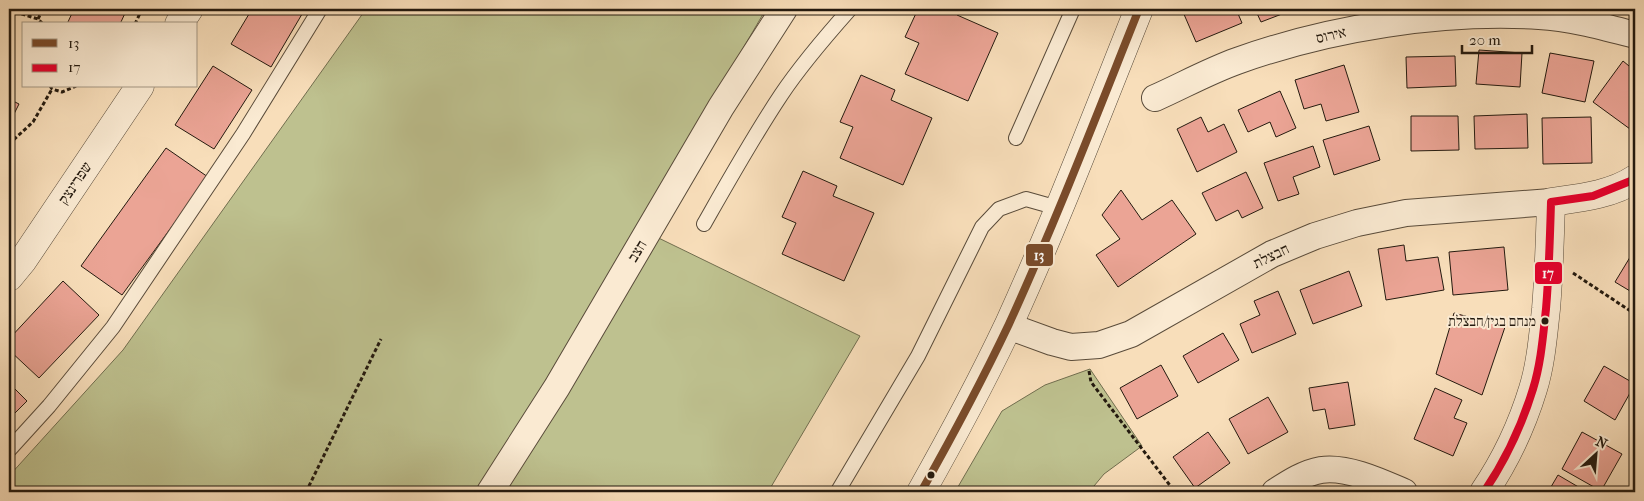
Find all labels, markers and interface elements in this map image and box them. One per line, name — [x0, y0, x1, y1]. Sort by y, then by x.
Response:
legend — [22, 22, 198, 88]
scale bar — [1462, 22, 1532, 54]
street label: אירוס — [1314, 23, 1348, 47]
text: 20 m — [1469, 31, 1501, 49]
text: 13 — [68, 34, 80, 52]
text: 17 — [68, 58, 81, 76]
street label: שפרינצק — [54, 158, 96, 208]
street label: חצב — [623, 237, 651, 265]
street label: חבצלת — [1250, 240, 1292, 272]
line badge: 13 — [1025, 243, 1054, 267]
text: 13 — [1034, 247, 1045, 264]
line badge: 17 — [1534, 261, 1563, 285]
text: 17 — [1542, 265, 1554, 282]
place label: מנחם בגין/חבצלת — [1448, 313, 1536, 330]
marker: מנחם בגין/חבצלת — [1540, 316, 1550, 326]
north arrow — [1572, 428, 1622, 478]
text: N — [1593, 433, 1610, 453]
unlabelled marker — [926, 470, 936, 480]

